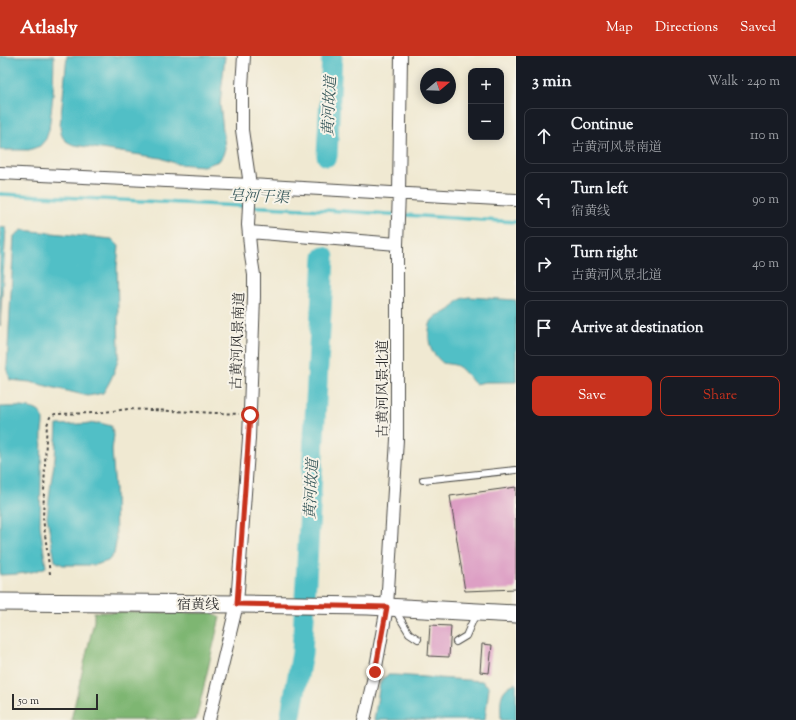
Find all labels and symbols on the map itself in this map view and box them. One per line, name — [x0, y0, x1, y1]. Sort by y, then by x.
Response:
north arrow — [420, 68, 456, 104]
water label: 黄河故道 — [318, 74, 343, 137]
water label: 皂河干渠 — [228, 185, 291, 210]
street label: 古黄河风景南道 — [227, 292, 251, 390]
street label: 古黄河风景北道 — [374, 340, 394, 438]
route start — [241, 406, 259, 424]
water label: 黄河故道 — [300, 457, 325, 520]
street label: 宿黄线 — [177, 596, 219, 616]
route end — [366, 663, 384, 681]
scale bar — [12, 692, 98, 711]

